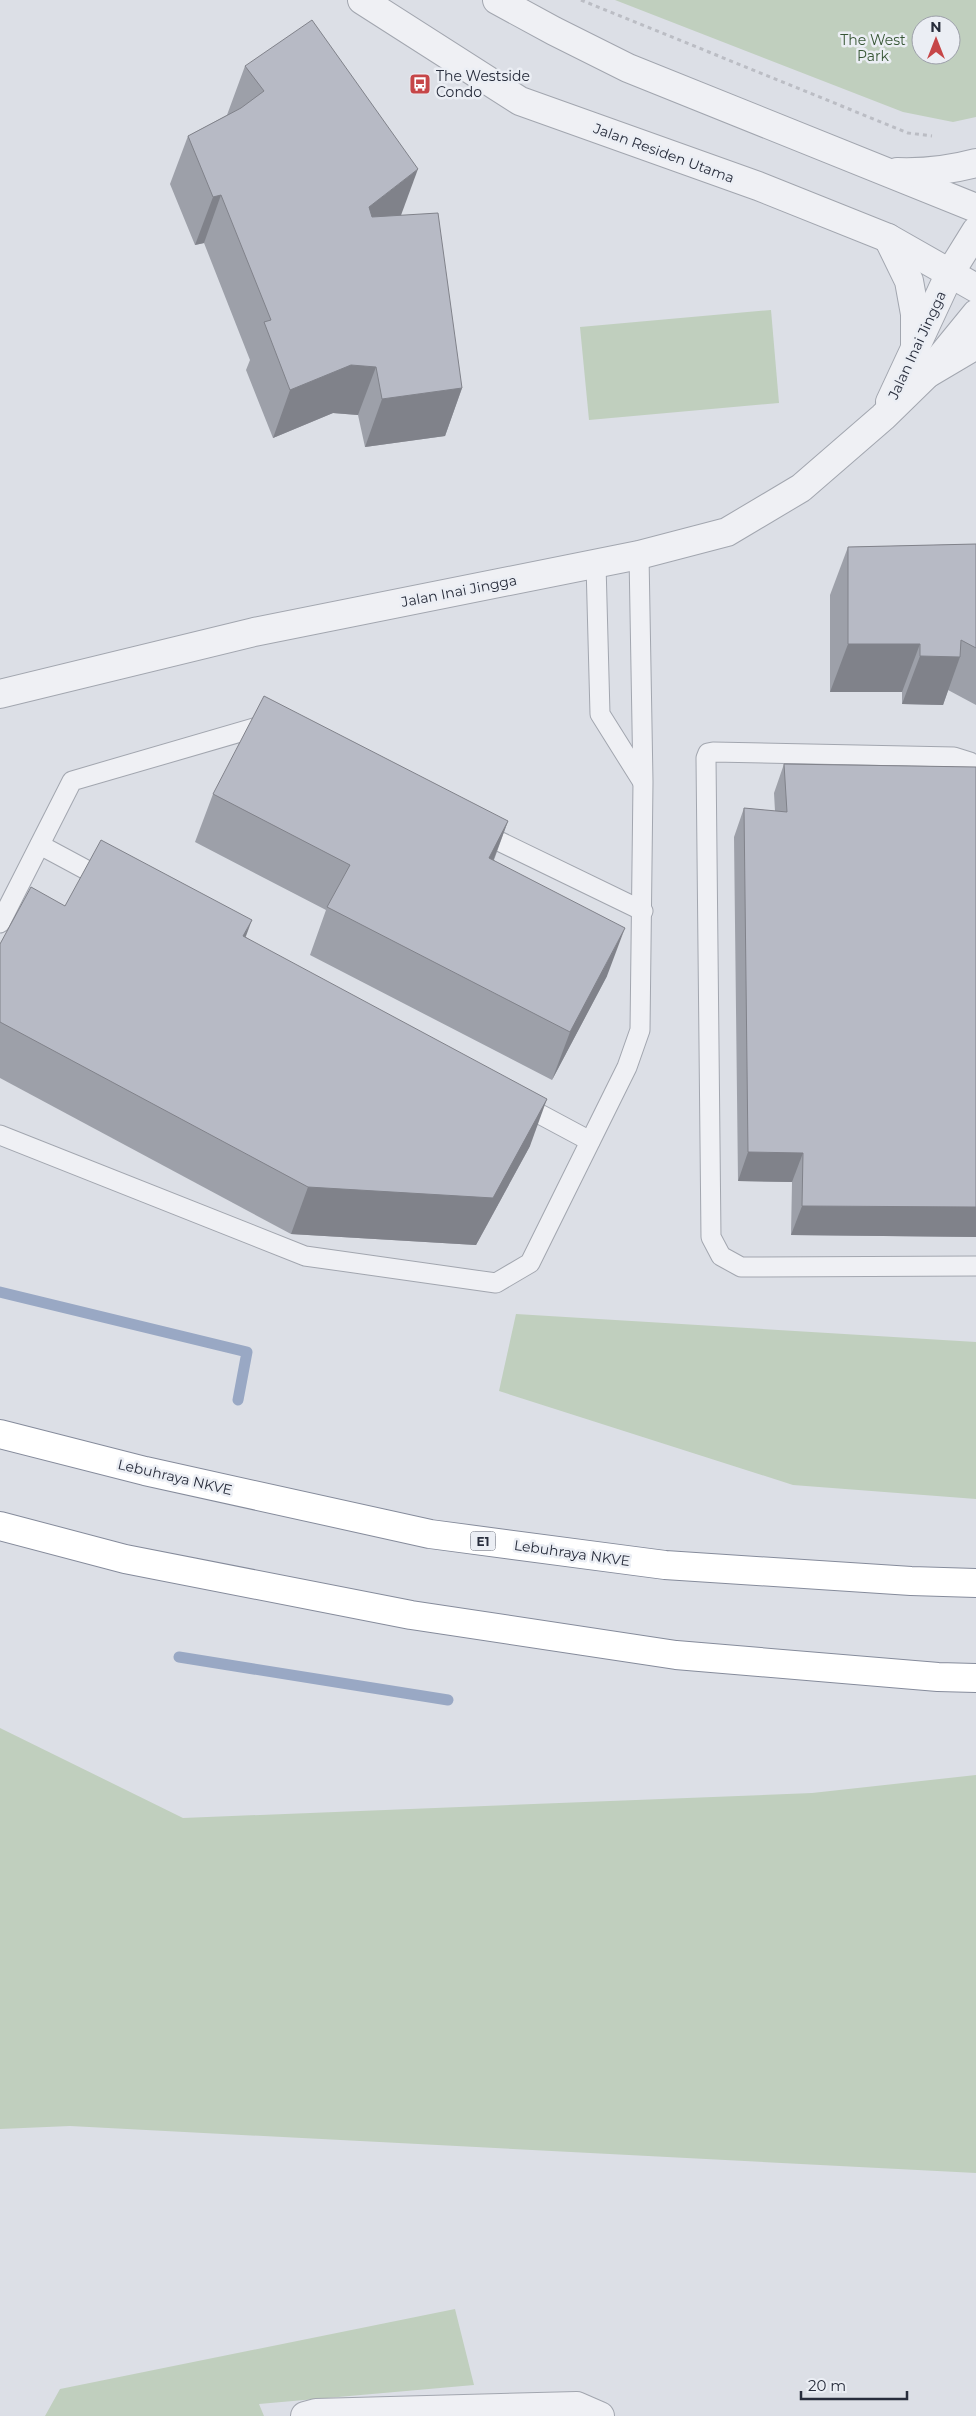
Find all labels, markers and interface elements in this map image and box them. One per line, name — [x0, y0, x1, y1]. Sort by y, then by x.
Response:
north arrow — [911, 15, 961, 65]
text: N — [930, 18, 942, 36]
park label: The West Park — [840, 31, 906, 65]
place label: The Westside Condo — [436, 67, 530, 101]
bus stop icon: The Westside Condo — [408, 72, 432, 96]
street label: Jalan Residen Utama — [590, 119, 737, 187]
street label: Jalan Inai Jingga — [884, 288, 950, 403]
street label: Jalan Inai Jingga — [399, 571, 518, 611]
street label: Lebuhraya NKVE — [116, 1455, 234, 1499]
road number: E1 — [470, 1532, 496, 1550]
street label: Lebuhraya NKVE — [513, 1536, 631, 1570]
scale bar — [801, 2368, 907, 2400]
text: 20 m — [808, 2376, 846, 2395]

